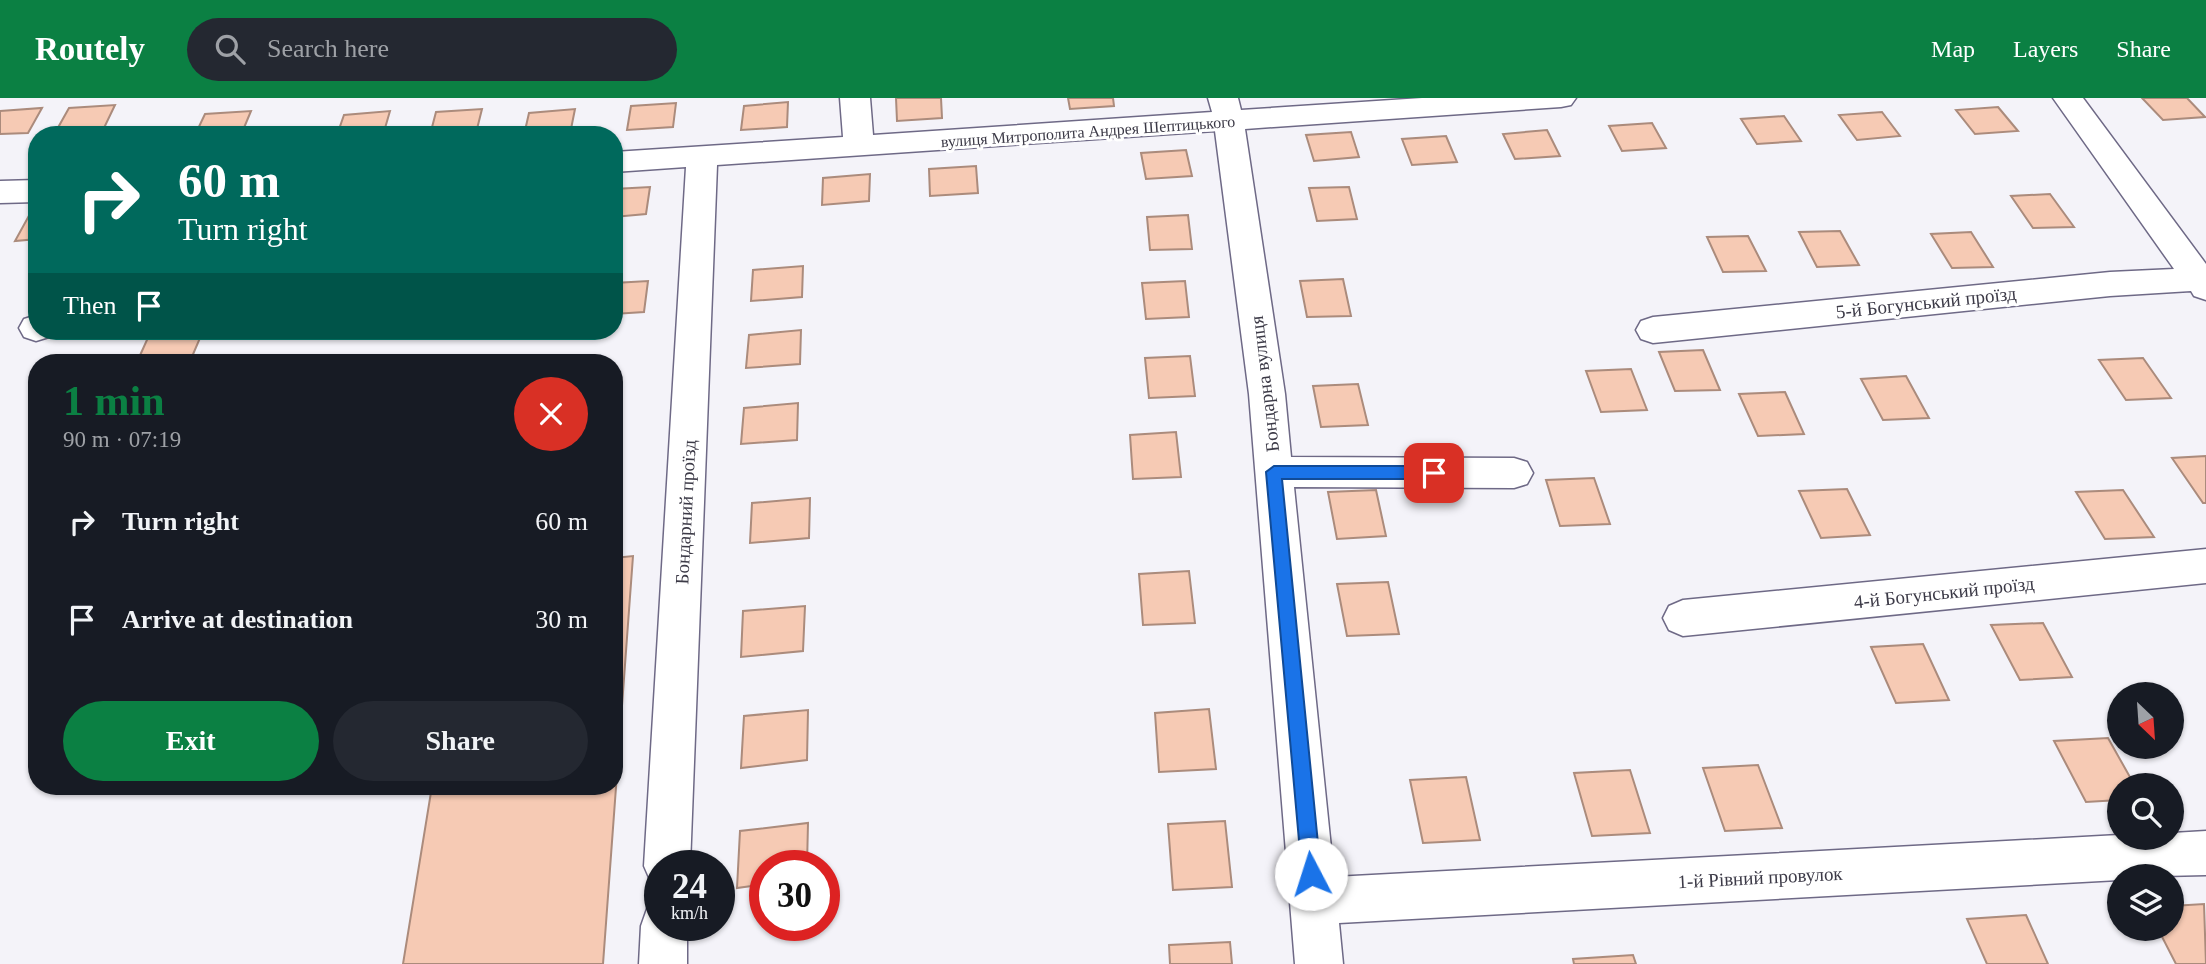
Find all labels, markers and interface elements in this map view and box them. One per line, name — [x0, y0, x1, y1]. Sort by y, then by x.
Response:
search box — [187, 18, 677, 81]
icon: search — [211, 30, 249, 68]
text: Routely — [35, 31, 145, 67]
text: Search here — [267, 34, 389, 63]
text: Map — [1931, 36, 1975, 62]
text: Layers — [2013, 36, 2078, 62]
text: Share — [2116, 36, 2171, 62]
street label: вулиця Митрополита Андрея Шептицького — [940, 113, 1236, 151]
text: 60 m — [178, 153, 280, 208]
icon: right — [63, 154, 154, 245]
text: Turn right — [178, 211, 308, 247]
street label: 5-й Богунський проїзд — [1835, 283, 2018, 322]
icon: arrive — [130, 287, 168, 325]
text: Then — [63, 291, 116, 320]
street label: Бондарна вулиця — [1246, 314, 1283, 453]
button: close — [514, 377, 588, 451]
text: 1 min — [63, 378, 165, 424]
text: 90 m · 07:19 — [63, 427, 181, 452]
street label: Бондарний проїзд — [671, 439, 700, 585]
pin — [1404, 443, 1464, 503]
icon: arrive — [1415, 454, 1453, 492]
icon: right — [63, 503, 101, 541]
text: Turn right — [122, 507, 239, 536]
text: 60 m — [535, 507, 588, 536]
street label: 4-й Богунський проїзд — [1853, 573, 2036, 612]
icon: arrive — [63, 601, 101, 639]
text: Arrive at destination — [122, 605, 353, 634]
text: 30 m — [535, 605, 588, 634]
north arrow — [2107, 682, 2184, 760]
map controls — [2107, 682, 2184, 941]
button: Exit — [63, 701, 319, 781]
button: Share — [333, 701, 588, 781]
button: search — [2107, 773, 2184, 850]
position arrow — [1274, 837, 1348, 911]
speed limit sign: 30 — [749, 850, 840, 941]
street label: 1-й Рівний провулок — [1677, 863, 1844, 892]
button: layers — [2107, 864, 2184, 941]
text: 24 — [672, 867, 707, 906]
text: km/h — [671, 903, 708, 923]

